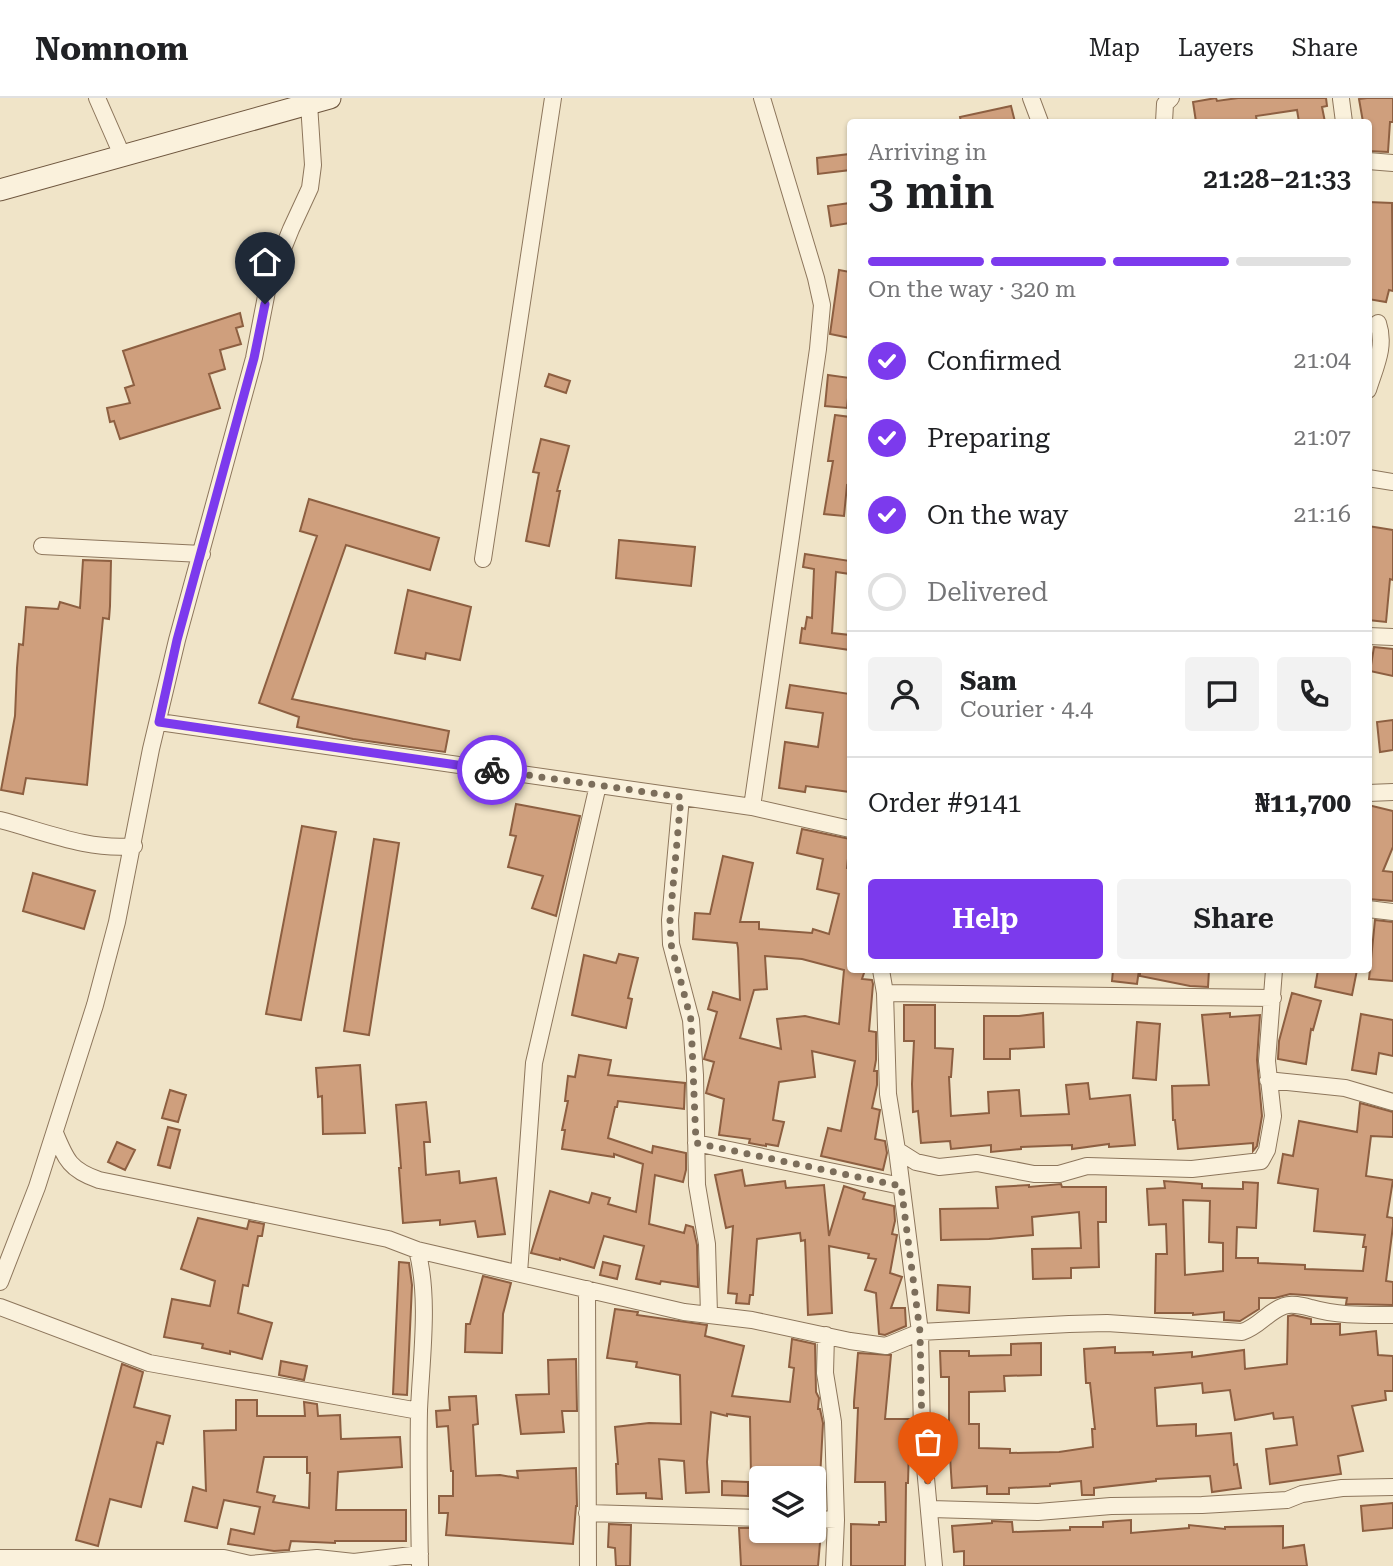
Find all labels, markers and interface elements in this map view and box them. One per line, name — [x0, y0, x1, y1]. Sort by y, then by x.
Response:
text: Nomnom — [35, 29, 188, 68]
text: Map — [1089, 34, 1140, 62]
text: Layers — [1178, 34, 1254, 62]
text: Share — [1292, 34, 1358, 62]
text: Arriving in — [868, 139, 987, 166]
text: 21:28–21:33 — [1203, 164, 1351, 194]
text: 3 min — [868, 165, 995, 219]
pin — [235, 232, 295, 304]
icon: home — [246, 243, 284, 281]
text: On the way · 320 m — [868, 276, 1076, 303]
icon: check — [868, 342, 906, 380]
text: Confirmed — [927, 346, 1062, 376]
text: 21:04 — [1294, 347, 1351, 374]
icon: check — [868, 419, 906, 457]
text: Preparing — [927, 423, 1050, 453]
text: 21:07 — [1294, 424, 1351, 451]
icon: check — [868, 496, 906, 534]
text: On the way — [927, 500, 1068, 530]
text: 21:16 — [1294, 501, 1351, 528]
text: Delivered — [927, 577, 1048, 607]
button: person — [868, 657, 942, 731]
button: chat — [1185, 657, 1259, 731]
button: phone — [1277, 657, 1351, 731]
text: Sam — [960, 666, 1017, 696]
text: Courier · 4.4 — [960, 696, 1093, 723]
courier — [457, 735, 527, 805]
icon: bike — [473, 751, 511, 789]
text: Order #9141 — [868, 788, 1022, 818]
text: ₦11,700 — [1255, 788, 1351, 818]
button: Help — [868, 879, 1103, 959]
button: Share — [1117, 879, 1351, 959]
pin — [898, 1412, 958, 1484]
icon: bag — [909, 1423, 947, 1461]
map controls — [749, 1466, 826, 1543]
button: layers — [749, 1466, 826, 1543]

